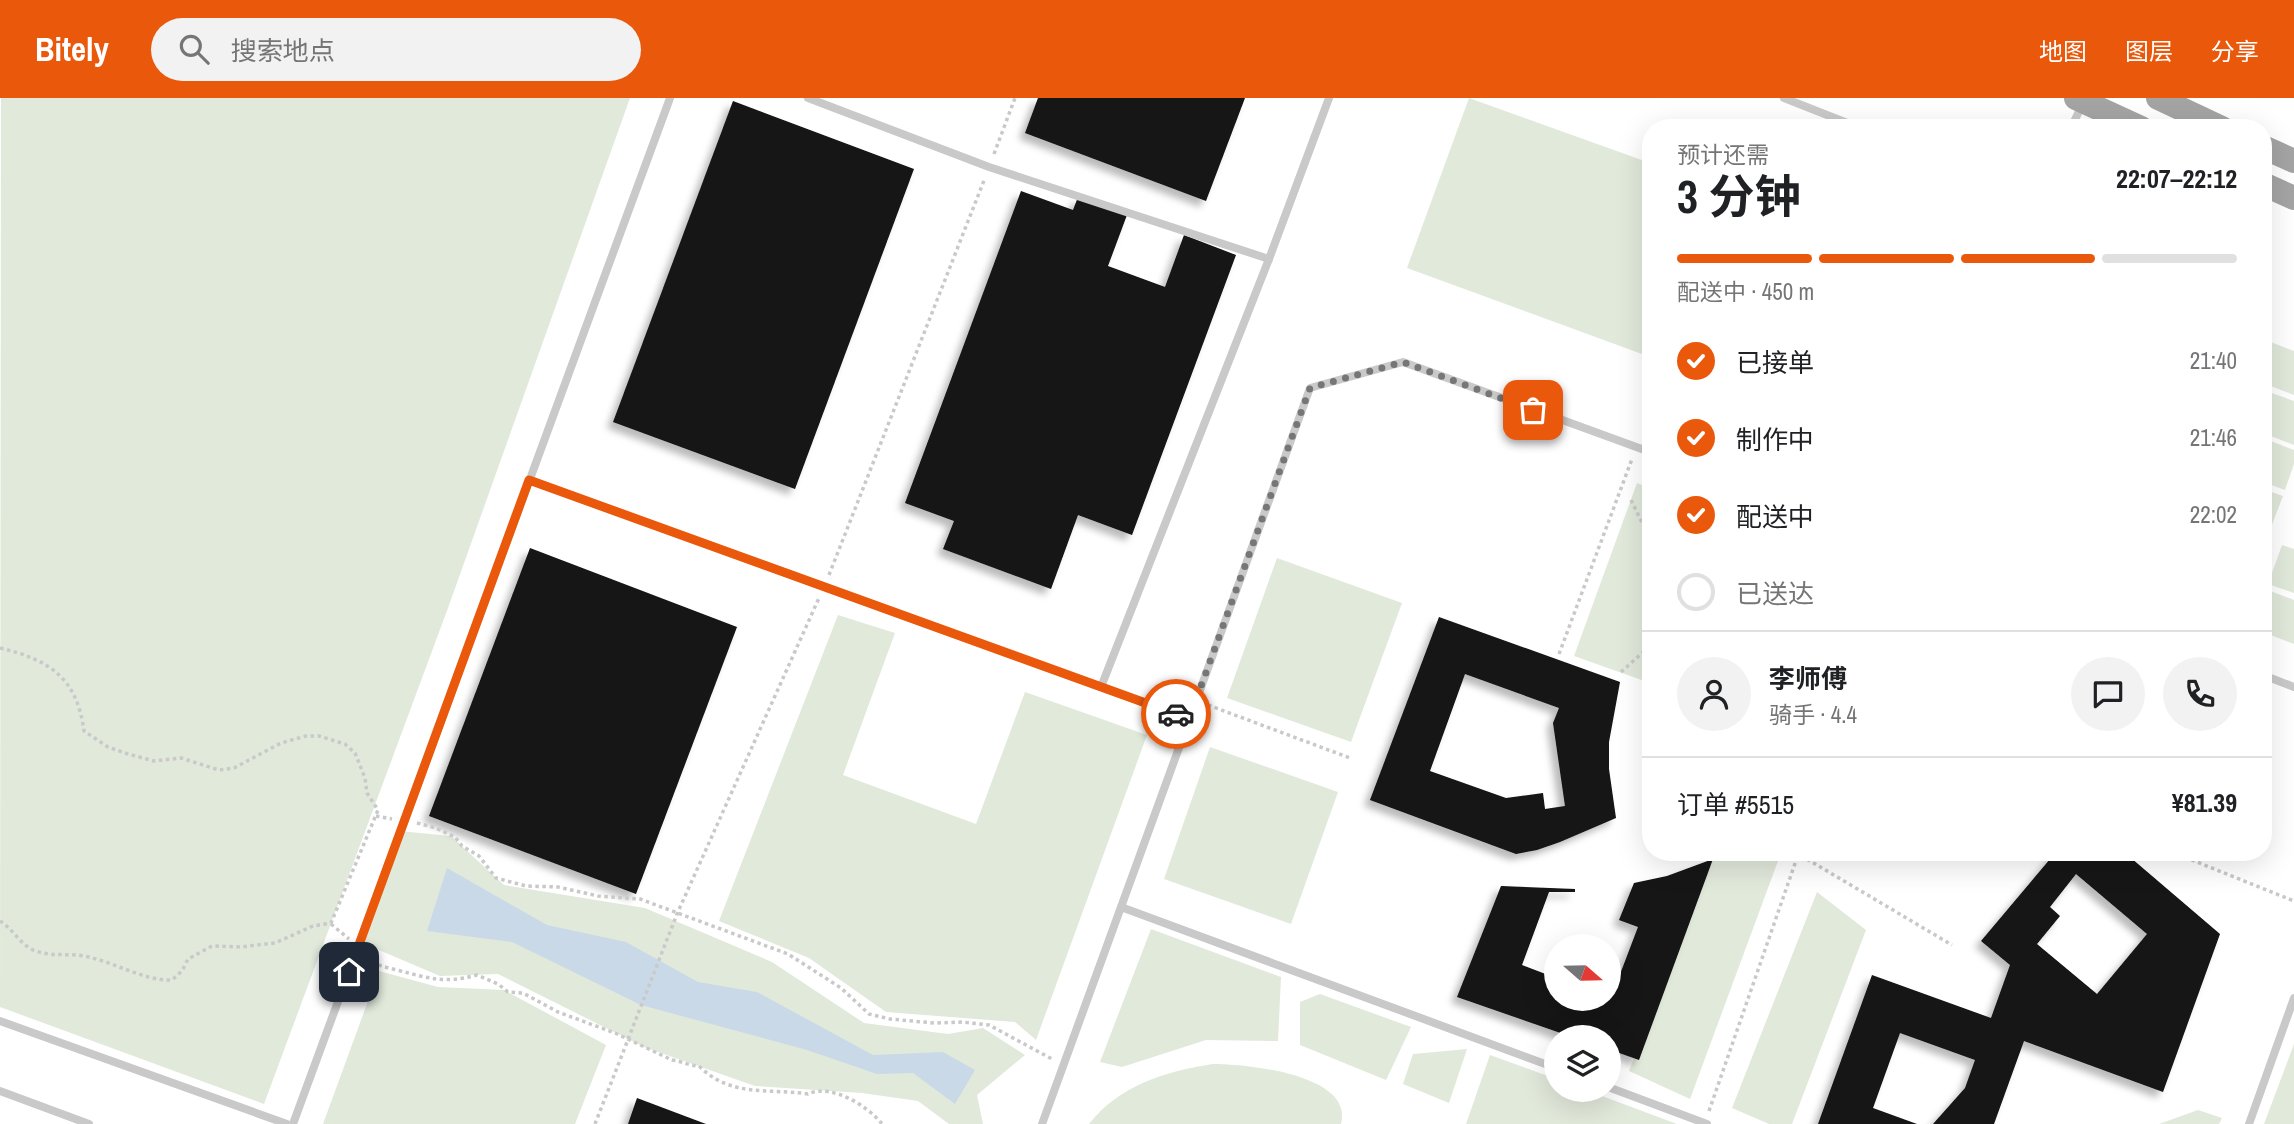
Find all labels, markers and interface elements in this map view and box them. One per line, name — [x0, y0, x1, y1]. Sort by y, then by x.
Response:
search box — [151, 18, 641, 81]
text: Bitely — [35, 27, 109, 71]
icon: search — [175, 30, 213, 68]
text: 搜索地点 — [231, 33, 335, 68]
text: 地图 — [2039, 35, 2087, 67]
text: 图层 — [2125, 35, 2173, 67]
text: 分享 — [2211, 35, 2259, 67]
text: 预计还需 — [1677, 139, 1769, 170]
text: 22:07–22:12 — [2116, 161, 2237, 196]
text: 3 分钟 — [1677, 165, 1800, 227]
text: 配送中 · 450 m — [1677, 276, 1814, 307]
icon: check — [1677, 342, 1715, 380]
text: 已接单 — [1736, 345, 1814, 380]
text: 21:40 — [2190, 345, 2237, 376]
pin — [1503, 380, 1563, 440]
icon: bag — [1514, 391, 1552, 429]
icon: check — [1677, 419, 1715, 457]
text: 制作中 — [1736, 422, 1814, 457]
text: 21:46 — [2190, 422, 2237, 453]
icon: check — [1677, 496, 1715, 534]
text: 配送中 — [1736, 499, 1814, 534]
text: 22:02 — [2190, 499, 2237, 530]
text: 已送达 — [1736, 576, 1814, 611]
button: person — [1677, 657, 1751, 731]
button: chat — [2071, 657, 2145, 731]
button: phone — [2163, 657, 2237, 731]
text: 李师傅 — [1769, 661, 1847, 696]
courier — [1141, 679, 1211, 749]
icon: car — [1157, 695, 1195, 733]
text: 骑手 · 4.4 — [1769, 699, 1857, 730]
text: ¥81.39 — [2172, 785, 2237, 820]
text: 订单 #5515 — [1677, 787, 1794, 822]
north arrow — [1544, 934, 1620, 1012]
map controls — [1544, 934, 1621, 1102]
pin — [319, 942, 379, 1002]
icon: home — [330, 953, 368, 991]
button: layers — [1544, 1025, 1621, 1102]

